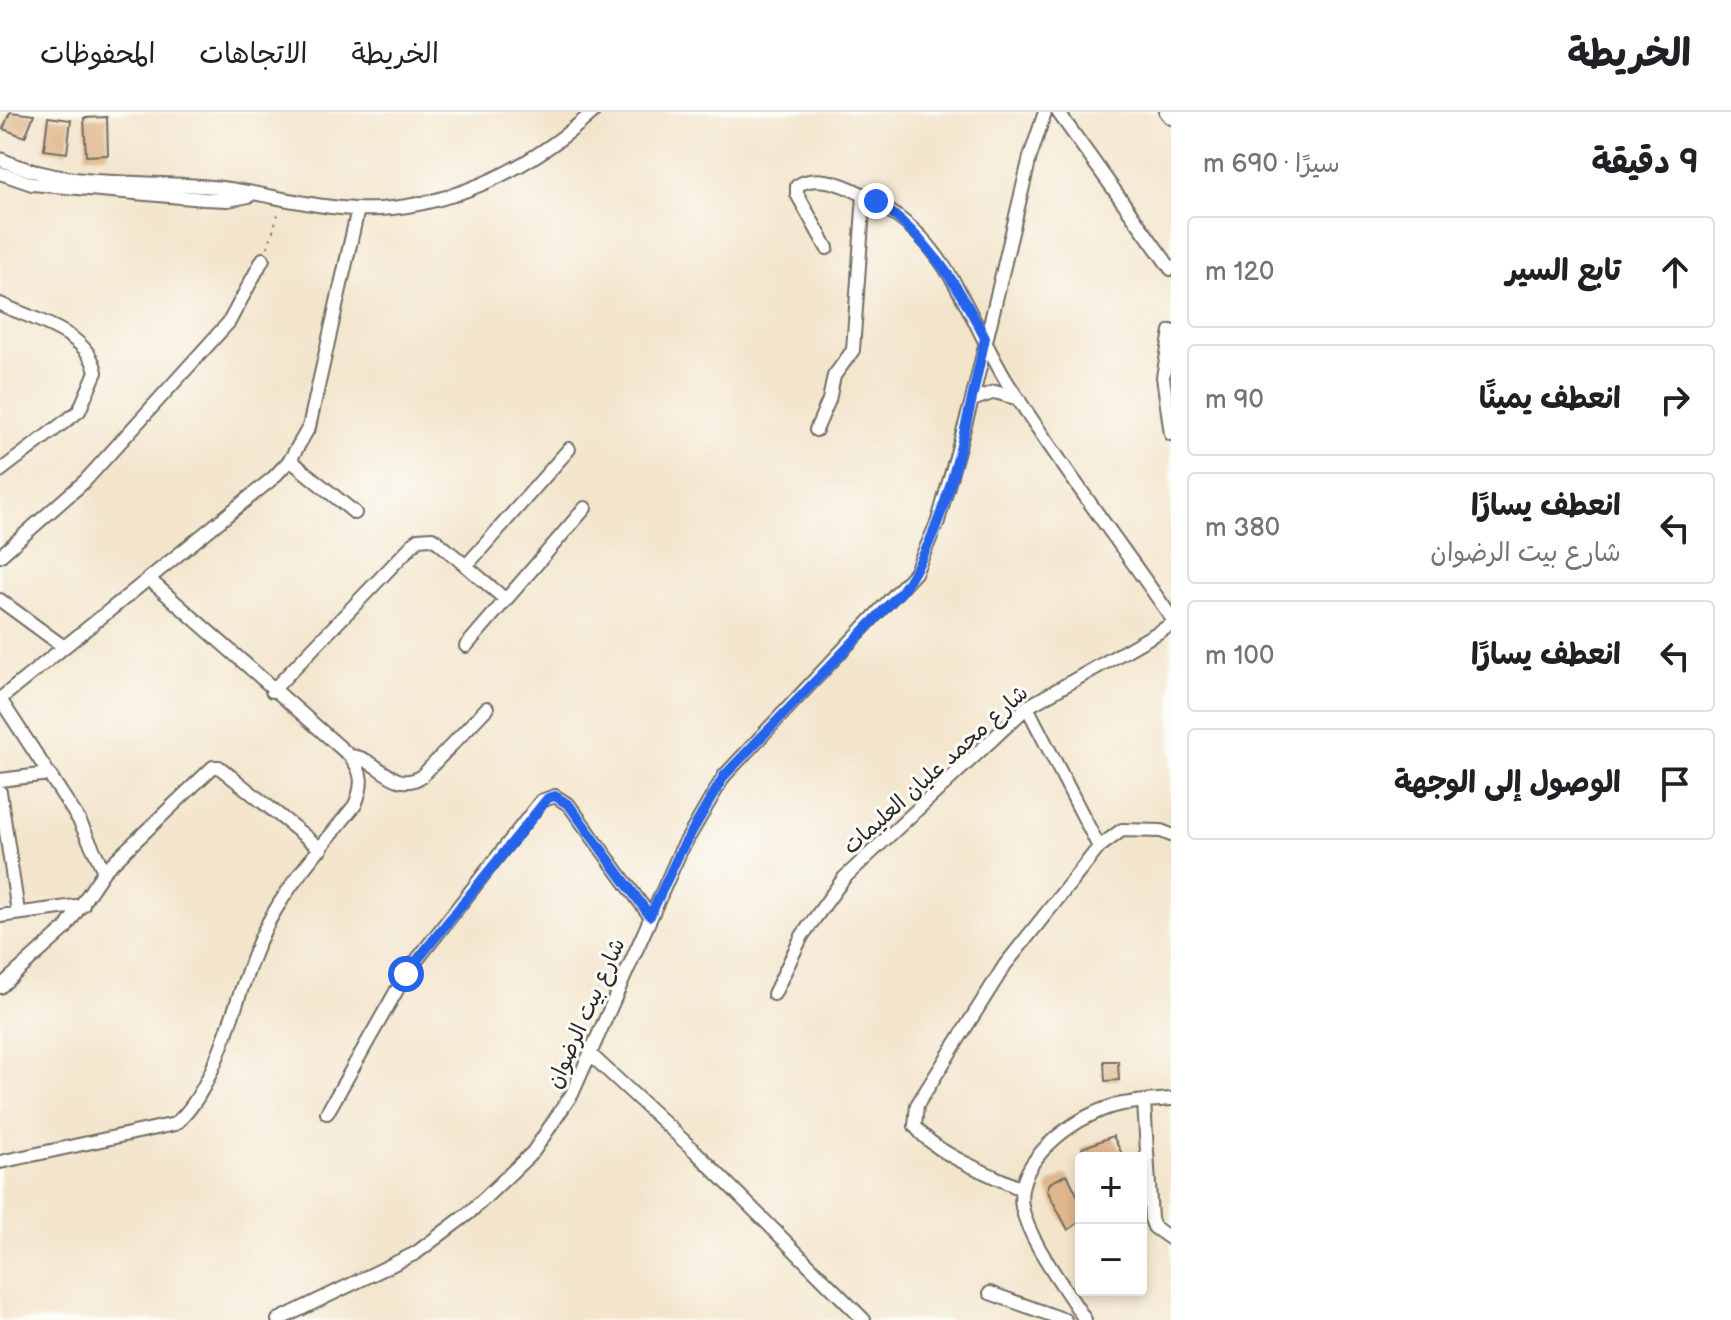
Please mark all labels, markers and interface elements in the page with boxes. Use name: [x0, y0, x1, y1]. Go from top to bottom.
text: الخريطة: [1567, 32, 1691, 77]
text: المحفوظات: [40, 38, 155, 71]
text: الاتجاهات: [199, 38, 307, 71]
text: الخريطة: [351, 38, 439, 71]
text: 9 دقيقة: [1591, 142, 1699, 183]
text: سيرًا · 690 m: [1203, 149, 1340, 180]
route end: [858, 183, 894, 219]
icon: ahead: [1653, 250, 1697, 294]
text: تابع السير: [1506, 253, 1621, 289]
text: 120 m: [1205, 257, 1274, 288]
icon: right: [1653, 378, 1697, 422]
text: انعطف يمينًا: [1479, 381, 1621, 417]
text: 90 m: [1205, 385, 1264, 416]
text: انعطف يسارًا: [1471, 488, 1621, 524]
icon: left: [1653, 506, 1697, 550]
text: 380 m: [1205, 513, 1280, 544]
text: شارع بيت الرضوان: [1430, 538, 1621, 569]
icon: left: [1653, 634, 1697, 678]
text: انعطف يسارًا: [1471, 637, 1621, 673]
text: 100 m: [1205, 641, 1274, 672]
street label: شارع محمد عليان العليمات: [838, 680, 1035, 861]
icon: arrive: [1653, 762, 1697, 806]
text: الوصول إلى الوجهة: [1394, 765, 1621, 801]
street label: شارع بيت الرضوان: [541, 934, 632, 1093]
route start: [388, 956, 424, 992]
map controls: [1075, 1152, 1147, 1296]
button: +: [1075, 1152, 1147, 1224]
button: −: [1075, 1224, 1147, 1296]

